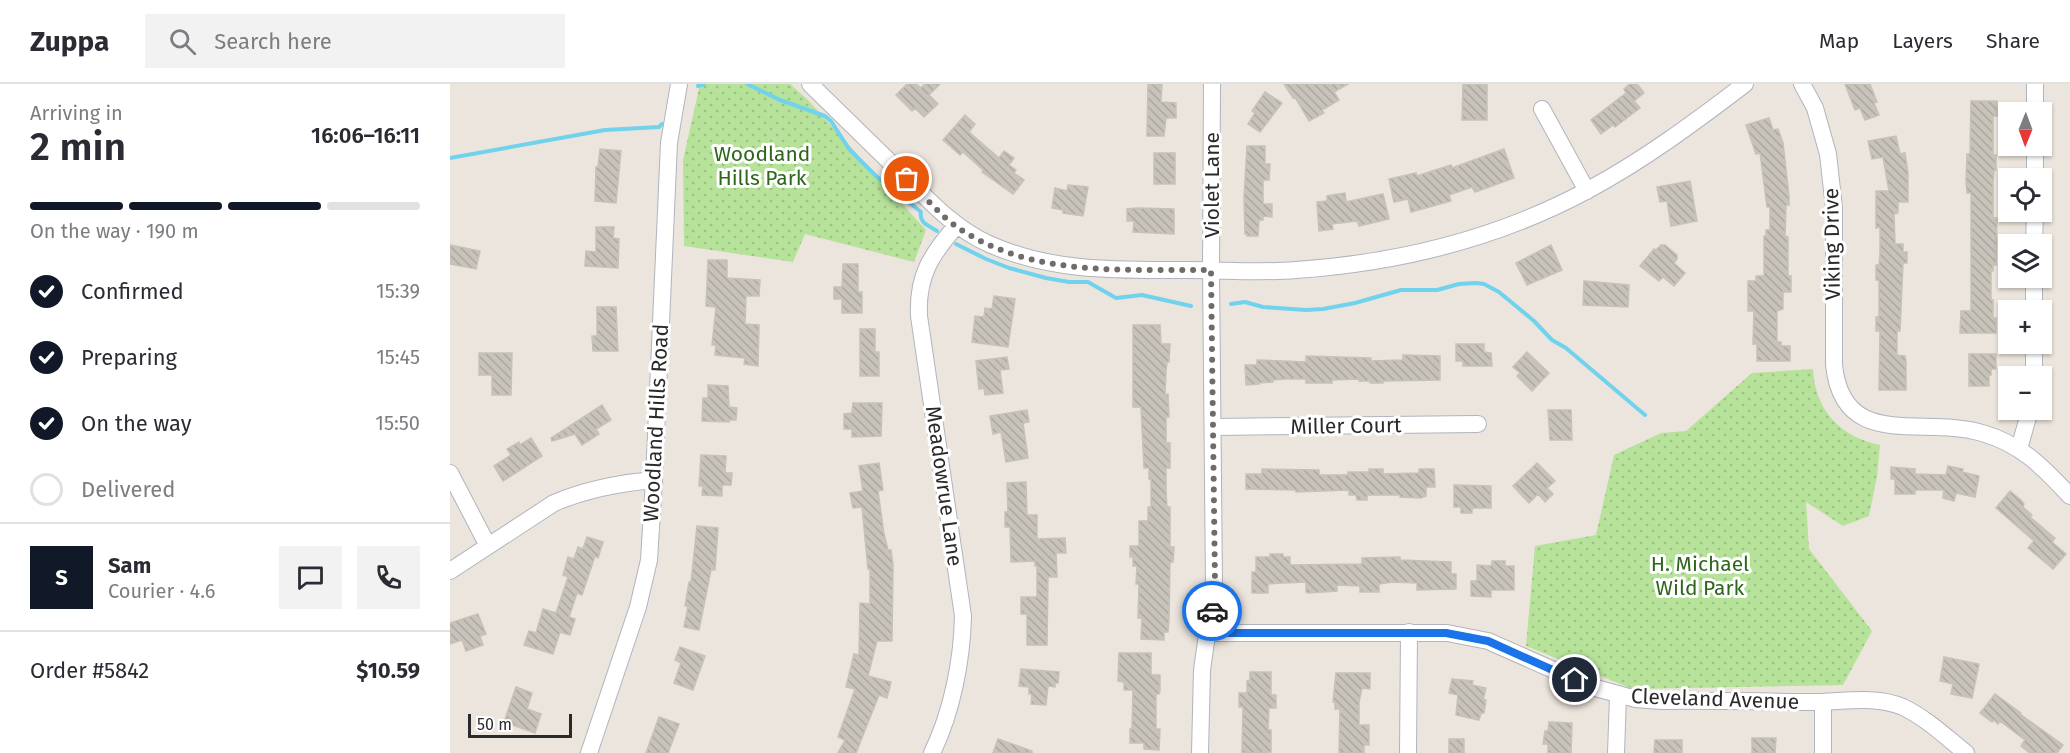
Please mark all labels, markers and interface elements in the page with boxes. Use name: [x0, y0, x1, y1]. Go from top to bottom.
search box: [145, 14, 565, 68]
text: Zuppa: [30, 25, 109, 58]
icon: search: [166, 25, 199, 58]
text: Search here: [214, 28, 332, 55]
text: Map: [1819, 28, 1859, 54]
text: Layers: [1892, 28, 1953, 54]
text: Share: [1986, 28, 2040, 54]
text: Arriving in: [30, 101, 123, 125]
north arrow: [1998, 102, 2052, 156]
map controls: [1998, 102, 2052, 420]
text: 16:06–16:11: [311, 122, 420, 149]
text: 2 min: [30, 124, 126, 170]
street label: Violet Lane: [1199, 132, 1225, 238]
park label: Woodland Hills Park: [714, 141, 810, 191]
pin: [881, 153, 932, 204]
icon: bag: [890, 162, 923, 195]
button: locate: [1998, 168, 2052, 222]
street label: Viking Drive: [1818, 188, 1846, 300]
text: On the way · 190 m: [30, 219, 199, 243]
button: layers: [1998, 234, 2052, 288]
icon: check: [30, 275, 63, 308]
text: Confirmed: [81, 278, 184, 305]
text: 15:39: [376, 279, 420, 303]
button: +: [1998, 300, 2052, 354]
street label: Woodland Hills Road: [638, 323, 674, 523]
icon: check: [30, 341, 63, 374]
text: Preparing: [81, 344, 177, 371]
text: 15:45: [376, 345, 420, 369]
button: −: [1998, 366, 2052, 420]
street label: Meadowrue Lane: [920, 404, 968, 568]
icon: check: [30, 407, 63, 440]
text: On the way: [81, 410, 192, 437]
text: 15:50: [375, 411, 420, 435]
street label: Miller Court: [1290, 412, 1402, 440]
text: Delivered: [81, 476, 176, 503]
button: chat: [279, 546, 342, 609]
button: phone: [357, 546, 420, 609]
park label: H. Michael Wild Park: [1651, 551, 1749, 601]
text: Sam: [108, 552, 151, 579]
text: S: [55, 564, 68, 591]
text: Courier · 4.6: [108, 579, 215, 603]
courier: [1182, 581, 1242, 641]
icon: car: [1196, 595, 1229, 628]
pin: [1549, 654, 1600, 705]
text: Order #5842: [30, 657, 149, 684]
text: $10.59: [356, 657, 420, 684]
icon: home: [1558, 663, 1591, 696]
street label: Cleveland Avenue: [1630, 683, 1800, 715]
scale bar: [468, 711, 572, 738]
text: 50 m: [477, 715, 512, 734]

